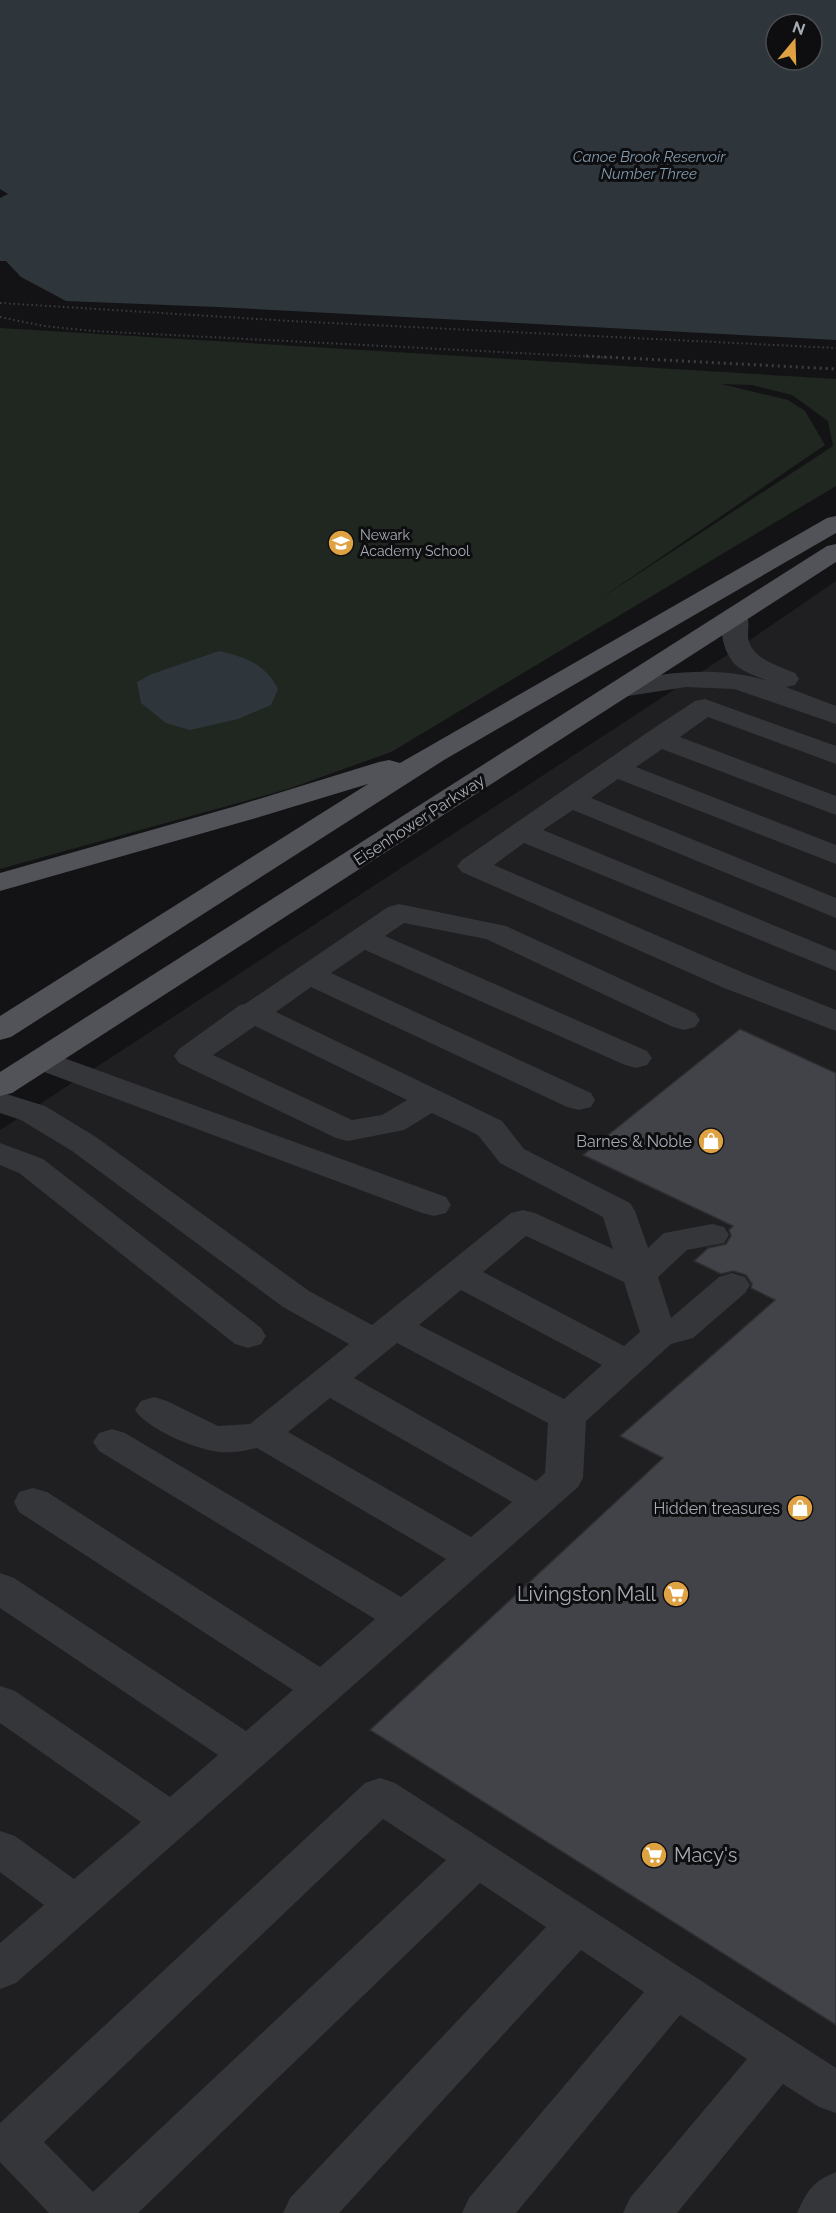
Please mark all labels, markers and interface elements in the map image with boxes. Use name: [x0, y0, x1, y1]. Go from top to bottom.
north arrow: [764, 12, 824, 72]
text: N: [790, 17, 808, 39]
water label: Canoe Brook Reservoir Number Three: [573, 148, 726, 183]
place label: Newark Academy School: [360, 527, 470, 559]
school or university icon: Newark Academy School: [326, 528, 356, 558]
street label: Eisenhower Parkway: [350, 770, 488, 869]
shop icon: Barnes & Noble: [696, 1126, 726, 1156]
place label: Barnes & Noble: [576, 1132, 692, 1151]
shop icon: Hidden treasures: [785, 1493, 815, 1523]
place label: Hidden treasures: [653, 1499, 780, 1518]
supermarket icon: Livingston Mall: [661, 1579, 691, 1609]
place label: Livingston Mall: [517, 1582, 657, 1606]
supermarket icon: Macy's: [639, 1840, 669, 1870]
place label: Macy's: [674, 1843, 737, 1867]

